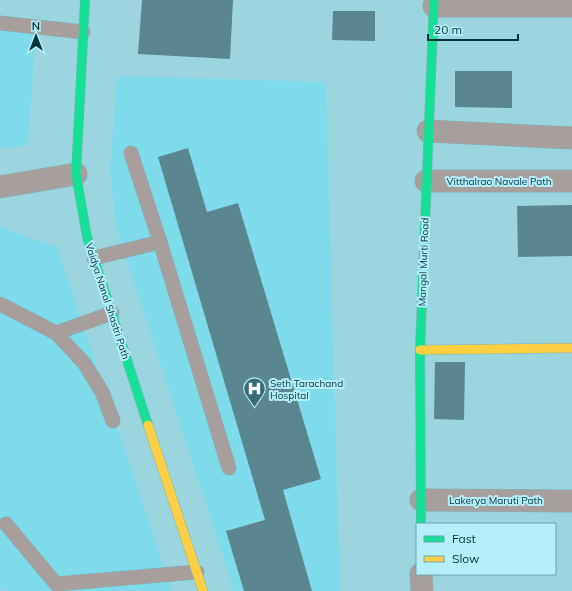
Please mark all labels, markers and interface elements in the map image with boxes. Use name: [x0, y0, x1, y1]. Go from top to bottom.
north arrow: [16, 16, 56, 56]
scale bar: [428, 16, 518, 42]
text: N: [32, 19, 40, 33]
text: 20 m: [434, 22, 462, 37]
street label: Vitthalrao Navale Path: [446, 175, 552, 188]
street label: Mangal Murti Road: [415, 217, 432, 307]
street label: Vaidya Nanal Shastri Path: [83, 241, 133, 361]
hospital icon: Seth Tarachand Hospital: [242, 376, 268, 409]
place label: Seth Tarachand Hospital: [270, 377, 343, 402]
street label: Lakerya Maruti Path: [449, 494, 543, 507]
legend: [416, 523, 556, 575]
text: Fast: [452, 531, 476, 546]
text: Slow: [452, 551, 480, 566]

